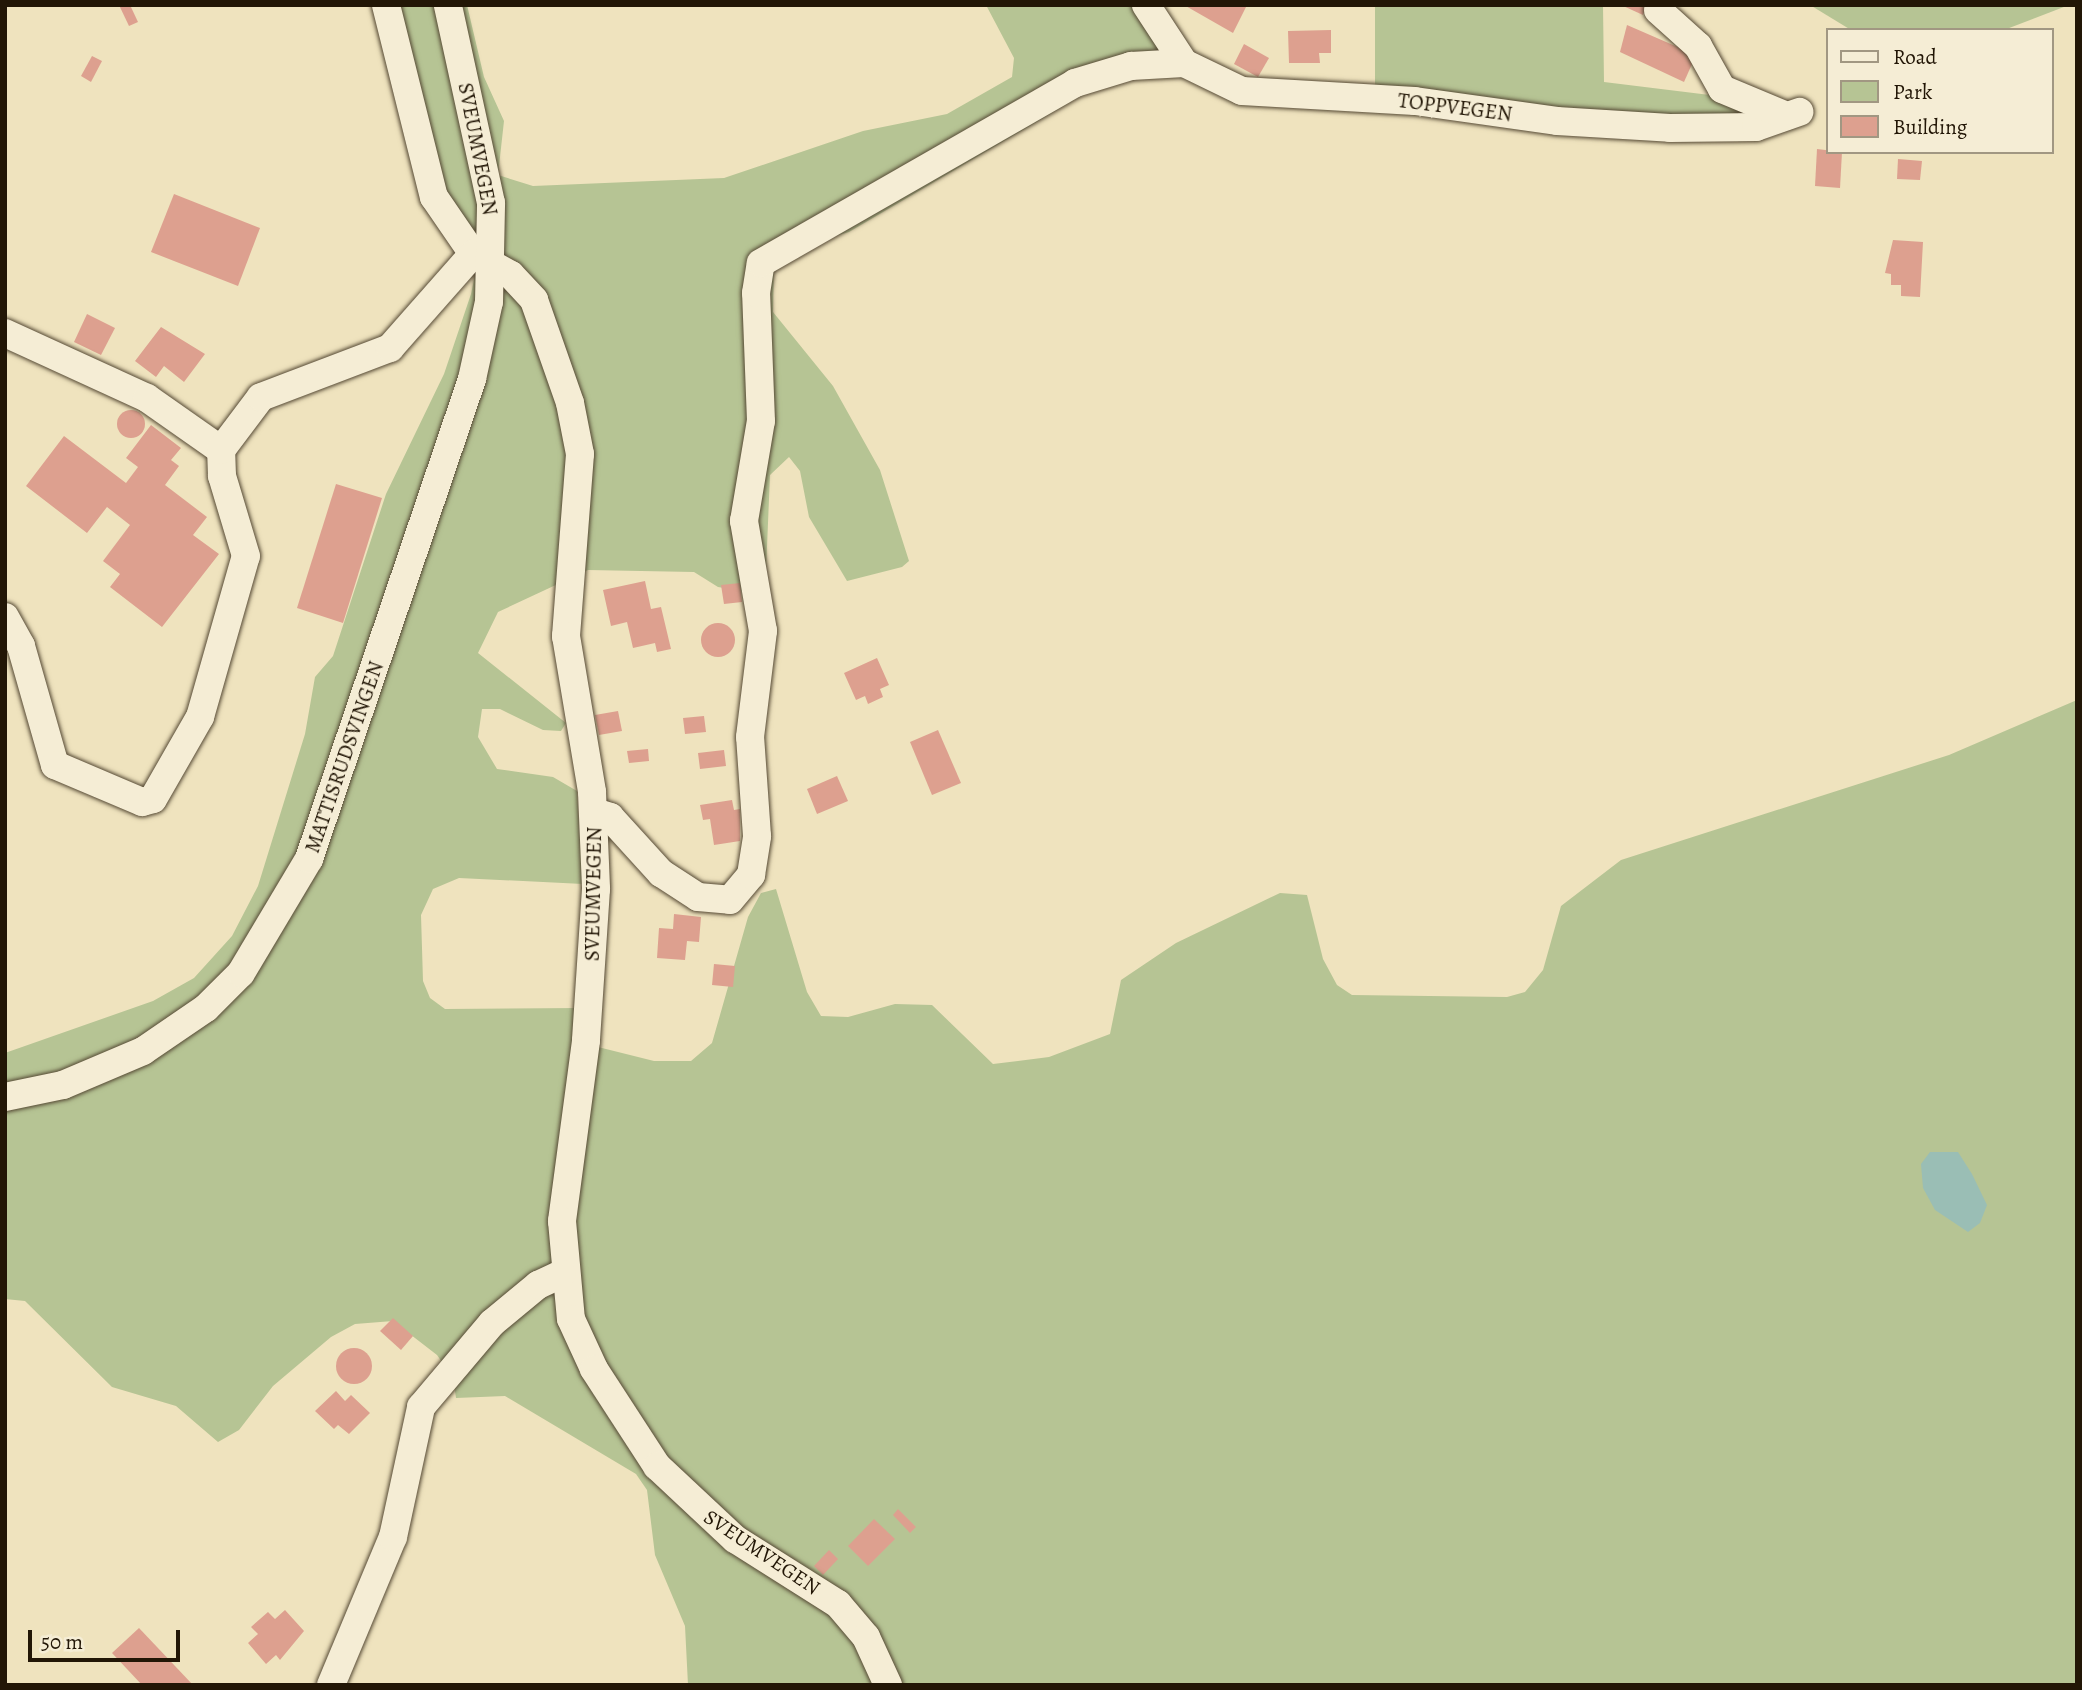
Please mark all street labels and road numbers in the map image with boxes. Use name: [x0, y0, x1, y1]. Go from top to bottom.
street label: SVEUMVEGEN: [453, 81, 503, 217]
street label: TOPPVEGEN: [1396, 87, 1514, 127]
street label: MATTISRUDSVINGEN: [299, 658, 389, 856]
street label: SVEUMVEGEN: [579, 827, 607, 961]
street label: SVEUMVEGEN: [699, 1504, 825, 1600]

